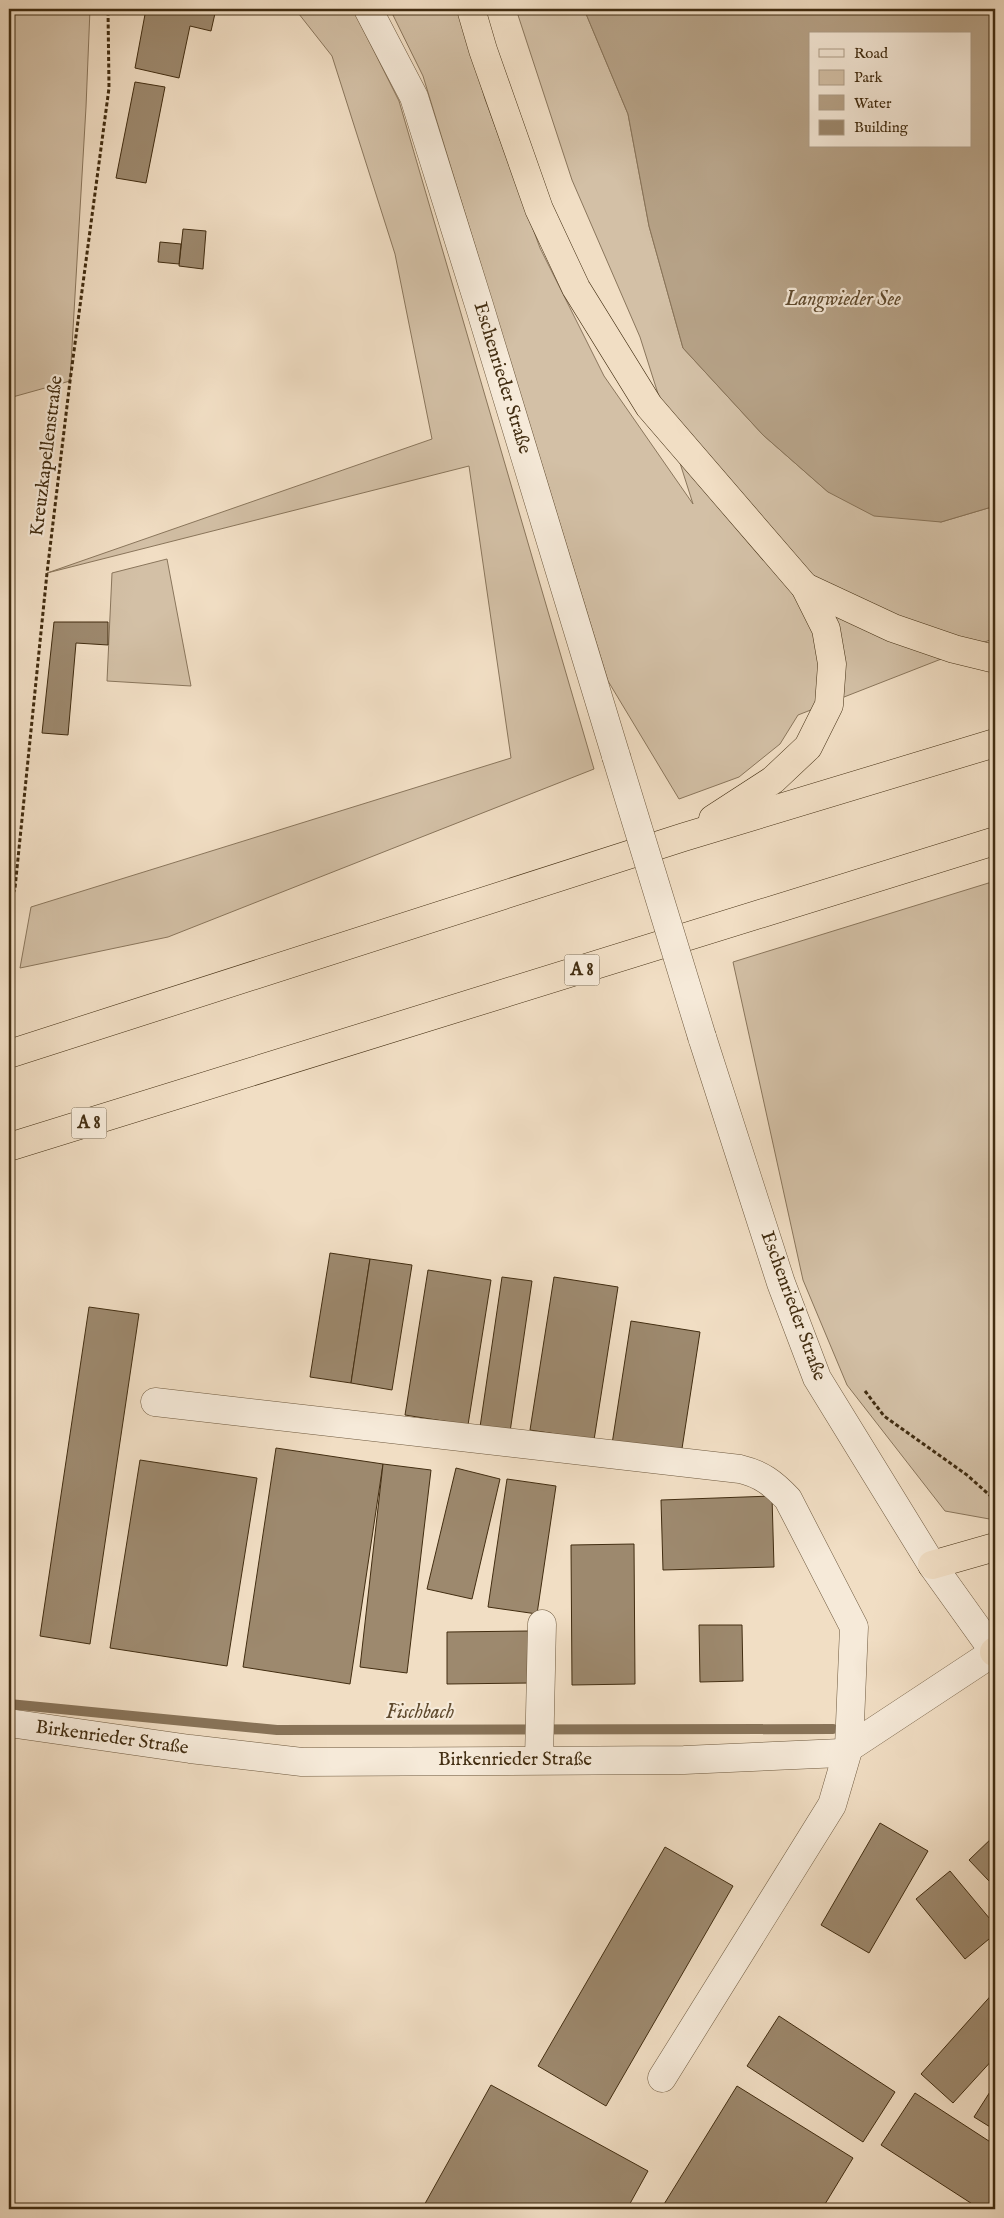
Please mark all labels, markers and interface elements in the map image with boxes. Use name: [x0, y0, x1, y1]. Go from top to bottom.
legend: [809, 32, 972, 148]
text: Road: [854, 44, 889, 63]
text: Park: [854, 68, 884, 87]
text: Water: [854, 94, 892, 113]
text: Building: [854, 118, 909, 137]
water label: Langwieder See: [784, 287, 901, 313]
street label: Eschenrieder Straße: [467, 299, 537, 457]
street label: Kreuzkapellenstraße: [25, 374, 69, 538]
road number: A 8: [564, 954, 600, 986]
road number: A 8: [72, 1108, 106, 1138]
street label: Eschenrieder Straße: [755, 1228, 831, 1384]
water label: Fischbach: [386, 1700, 455, 1725]
street label: Birkenrieder Straße: [34, 1715, 190, 1761]
street label: Birkenrieder Straße: [438, 1748, 592, 1772]

